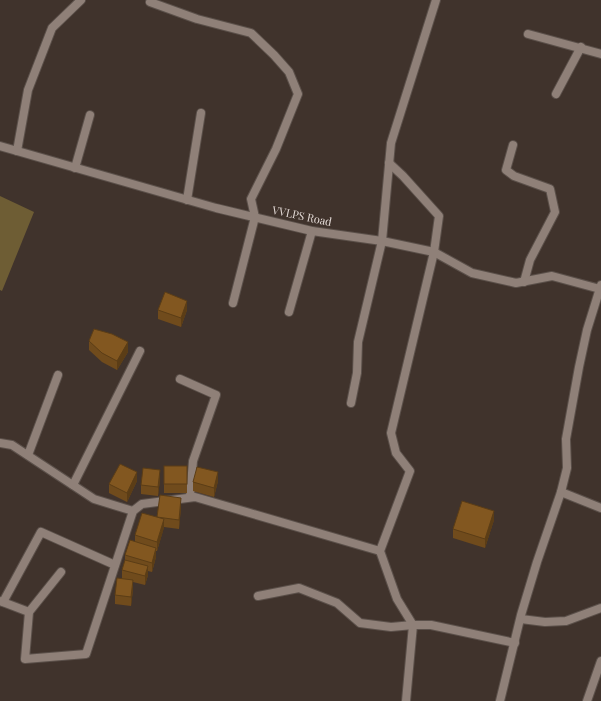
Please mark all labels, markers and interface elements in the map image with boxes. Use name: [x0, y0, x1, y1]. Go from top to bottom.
street label: VVLPS Road: [270, 202, 334, 229]

